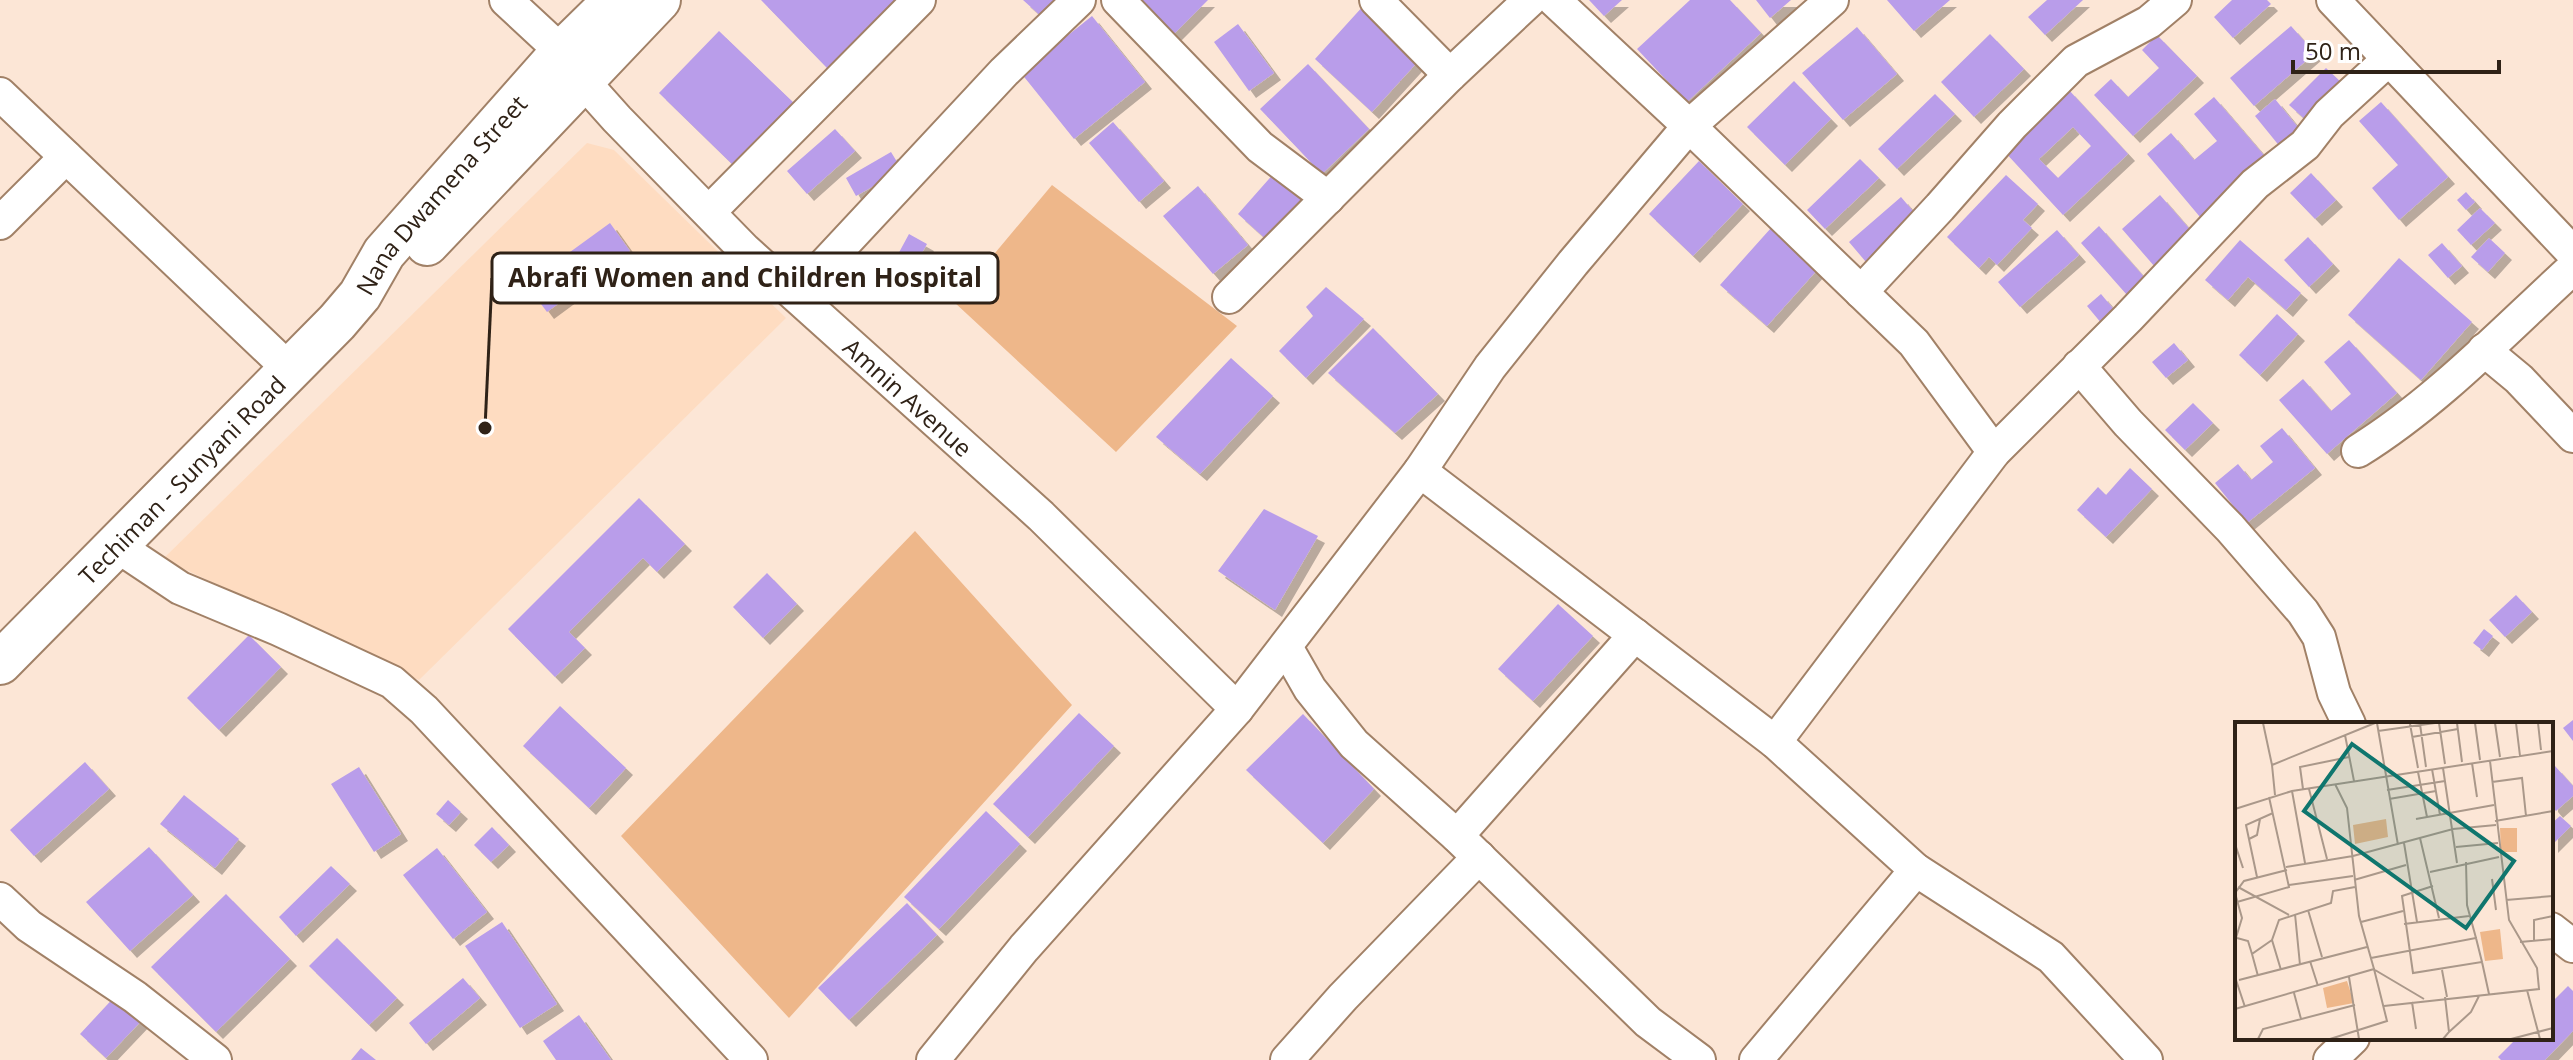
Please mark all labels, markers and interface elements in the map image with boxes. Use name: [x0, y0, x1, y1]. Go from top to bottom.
scale bar: [2293, 24, 2499, 74]
text: 50 m: [2305, 34, 2361, 67]
street label: Nana Dwamena Street: [347, 87, 533, 301]
callout: Abrafi Women and Children Hospital: [492, 253, 998, 303]
text: Abrafi Women and Children Hospital: [508, 259, 982, 295]
street label: Amnin Avenue: [837, 330, 980, 463]
street label: Techiman - Sunyani Road: [71, 368, 292, 591]
inset map: [2235, 722, 2553, 1040]

